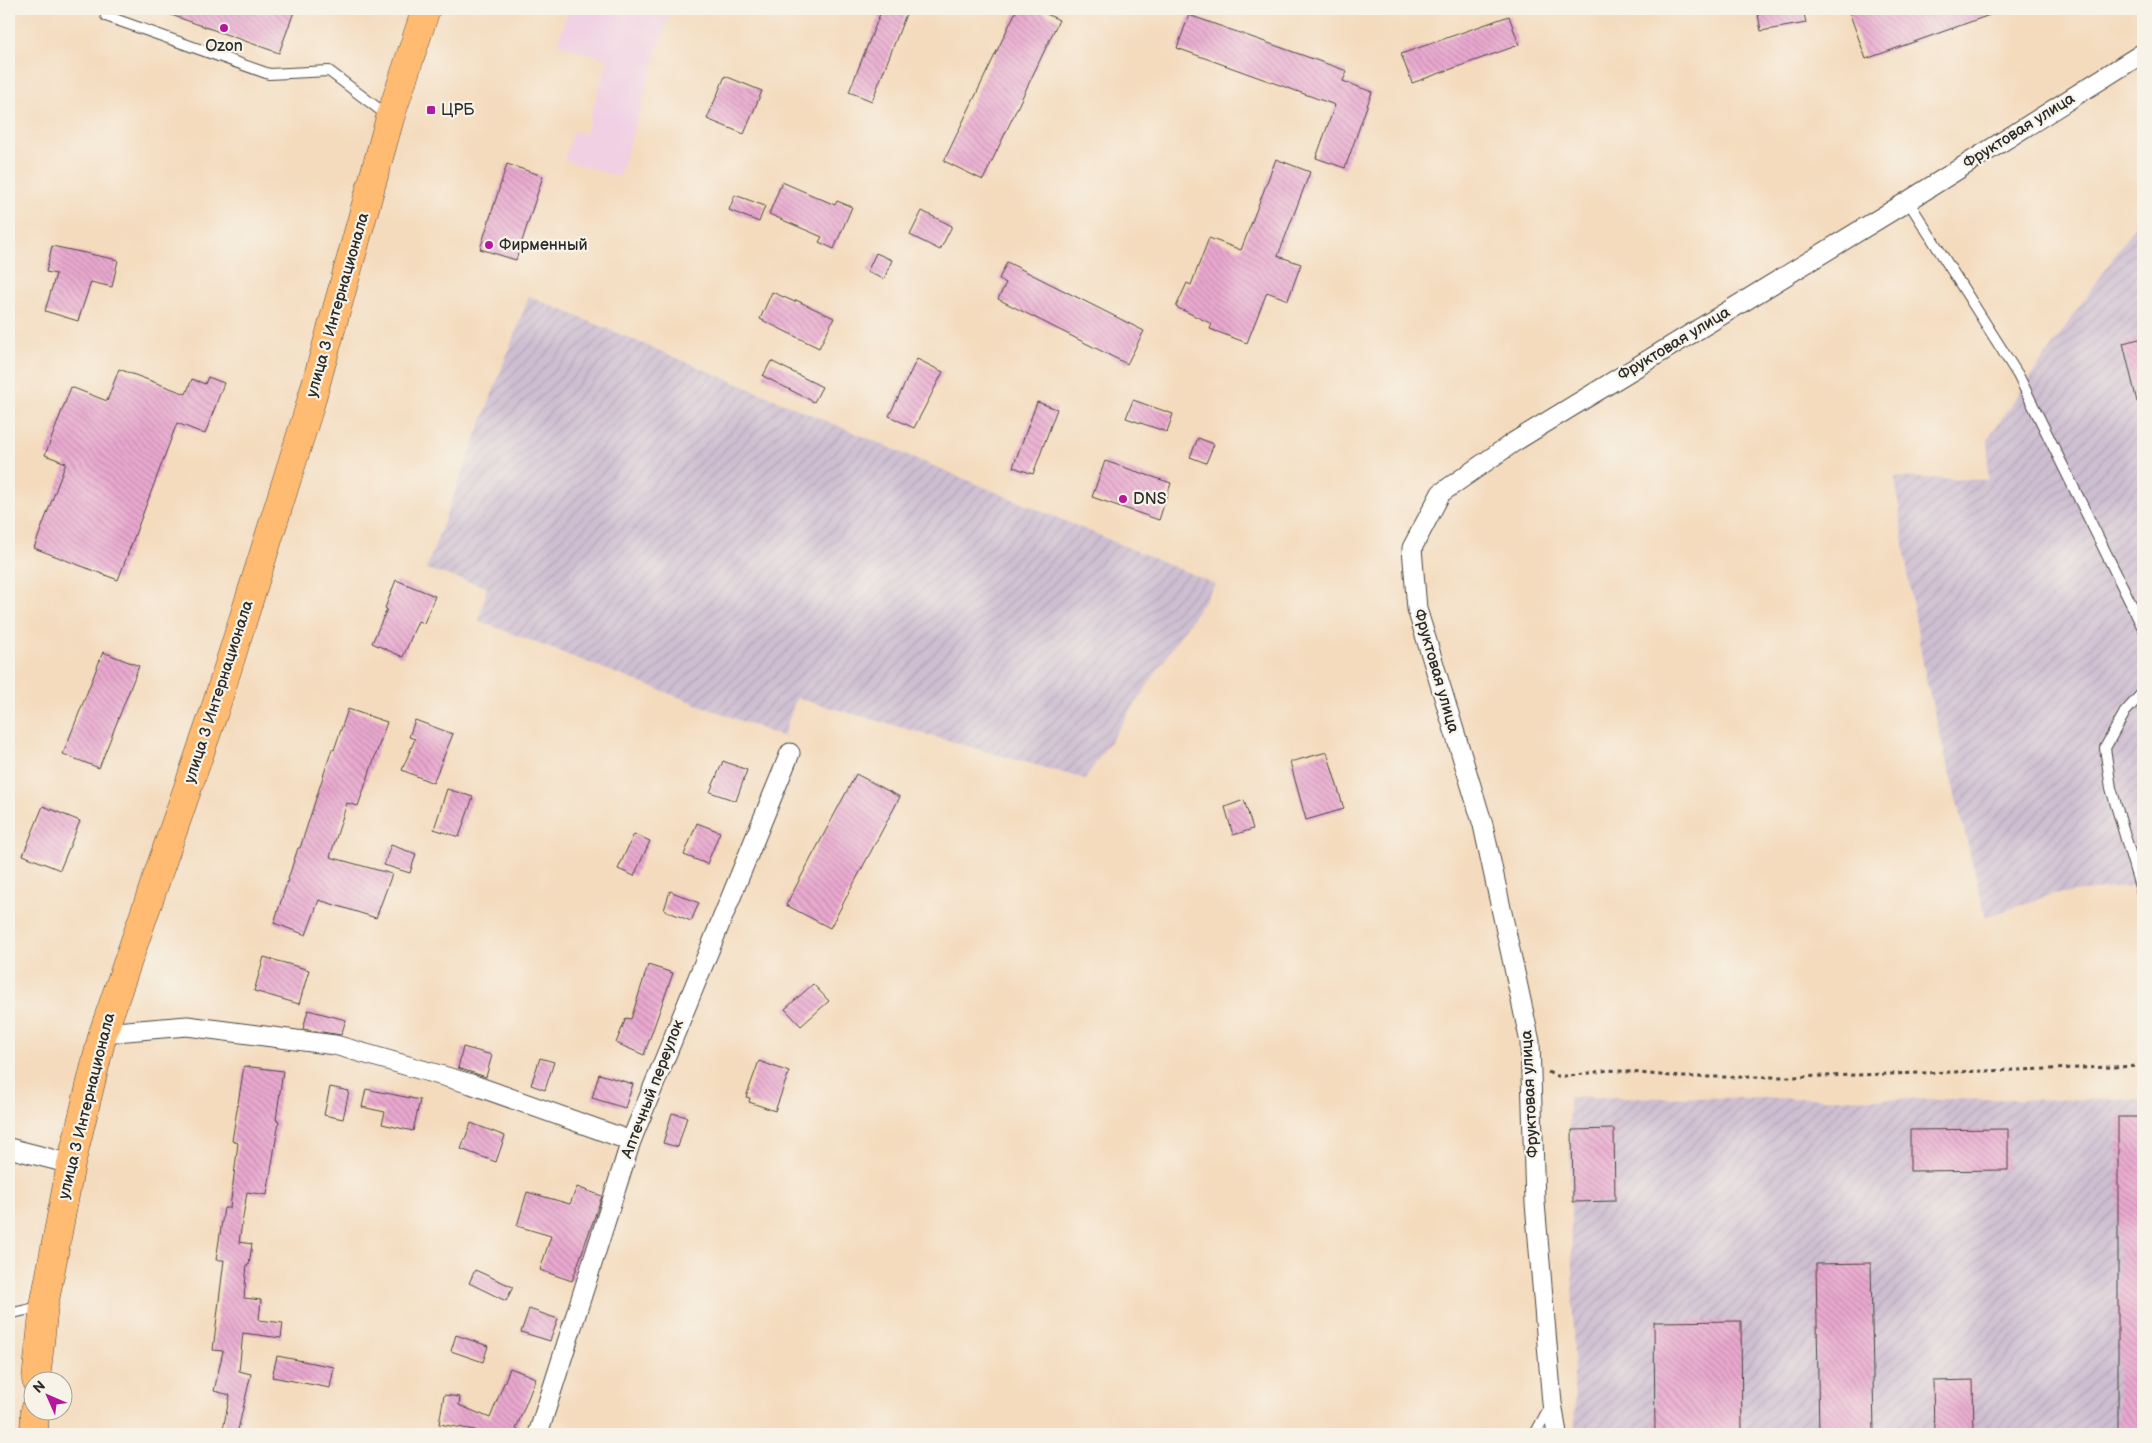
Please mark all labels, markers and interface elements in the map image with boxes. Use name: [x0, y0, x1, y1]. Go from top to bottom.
marker: Ozon: [218, 22, 230, 34]
place label: Ozon: [205, 37, 243, 56]
street label: Фруктовая улица: [1960, 89, 2079, 173]
place label: ЦРБ: [441, 101, 475, 120]
marker: ЦРБ: [425, 104, 437, 116]
street label: улица 3 Интернационала: [303, 210, 374, 400]
place label: Фирменный: [499, 236, 588, 255]
marker: Фирменный: [483, 239, 495, 251]
street label: Фруктовая улица: [1614, 303, 1734, 385]
place label: DNS: [1133, 490, 1166, 509]
marker: DNS: [1117, 493, 1129, 505]
street label: улица 3 Интернационала: [180, 598, 258, 786]
street label: Фруктовая улица: [1409, 607, 1463, 736]
street label: улица 3 Интернационала: [55, 1010, 119, 1201]
street label: Аптечный переулок: [617, 1017, 688, 1162]
street label: Фруктовая улица: [1517, 1029, 1543, 1158]
north arrow: [22, 1370, 72, 1420]
text: N: [29, 1377, 49, 1397]

